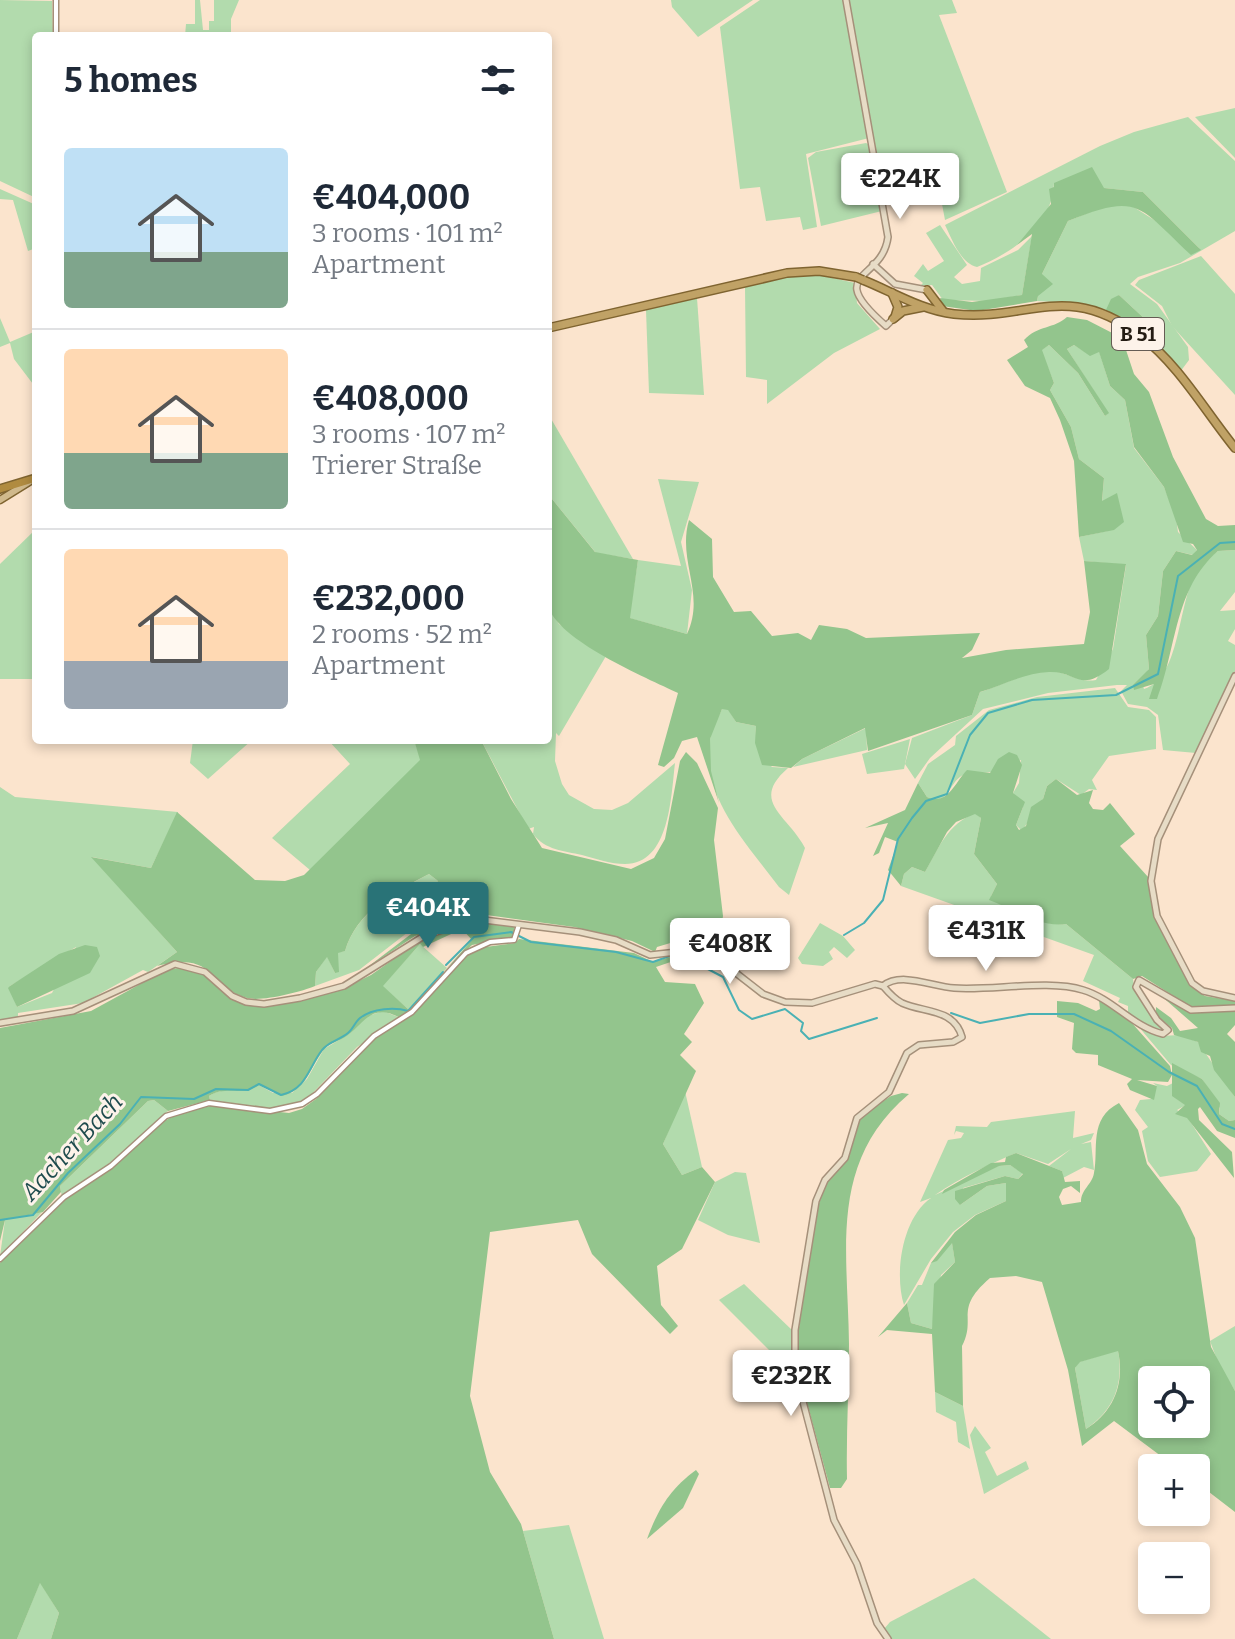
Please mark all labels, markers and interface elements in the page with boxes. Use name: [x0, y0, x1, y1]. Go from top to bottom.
icon: filters: [476, 58, 520, 102]
text: 5 homes: [64, 60, 198, 101]
pin: €224K: [844, 153, 956, 221]
text: €224K: [859, 163, 941, 194]
text: €404,000: [312, 177, 470, 218]
icon: home: [128, 180, 224, 276]
text: 3 rooms · 101 m²: [312, 218, 503, 249]
text: Apartment: [312, 249, 445, 280]
road number: B 51: [1112, 318, 1164, 350]
text: €408,000: [312, 378, 469, 419]
icon: home: [128, 381, 224, 477]
text: 3 rooms · 107 m²: [312, 419, 505, 450]
text: Trierer Straße: [312, 450, 482, 481]
text: €232,000: [312, 578, 465, 619]
icon: home: [128, 581, 224, 677]
text: 2 rooms · 52 m²: [312, 619, 492, 650]
text: Apartment: [312, 650, 445, 681]
pin: €404K: [372, 882, 484, 950]
text: €404K: [386, 892, 470, 923]
pin: €431K: [930, 905, 1042, 973]
text: €431K: [947, 915, 1025, 946]
pin: €408K: [674, 918, 786, 986]
text: €408K: [688, 928, 772, 959]
water label: Aacher Bach: [15, 1088, 128, 1207]
pin: €232K: [735, 1350, 847, 1418]
text: €232K: [751, 1360, 831, 1391]
map controls: [1138, 1366, 1210, 1614]
button: locate: [1138, 1366, 1210, 1438]
button: +: [1138, 1454, 1210, 1526]
button: −: [1138, 1542, 1210, 1614]

